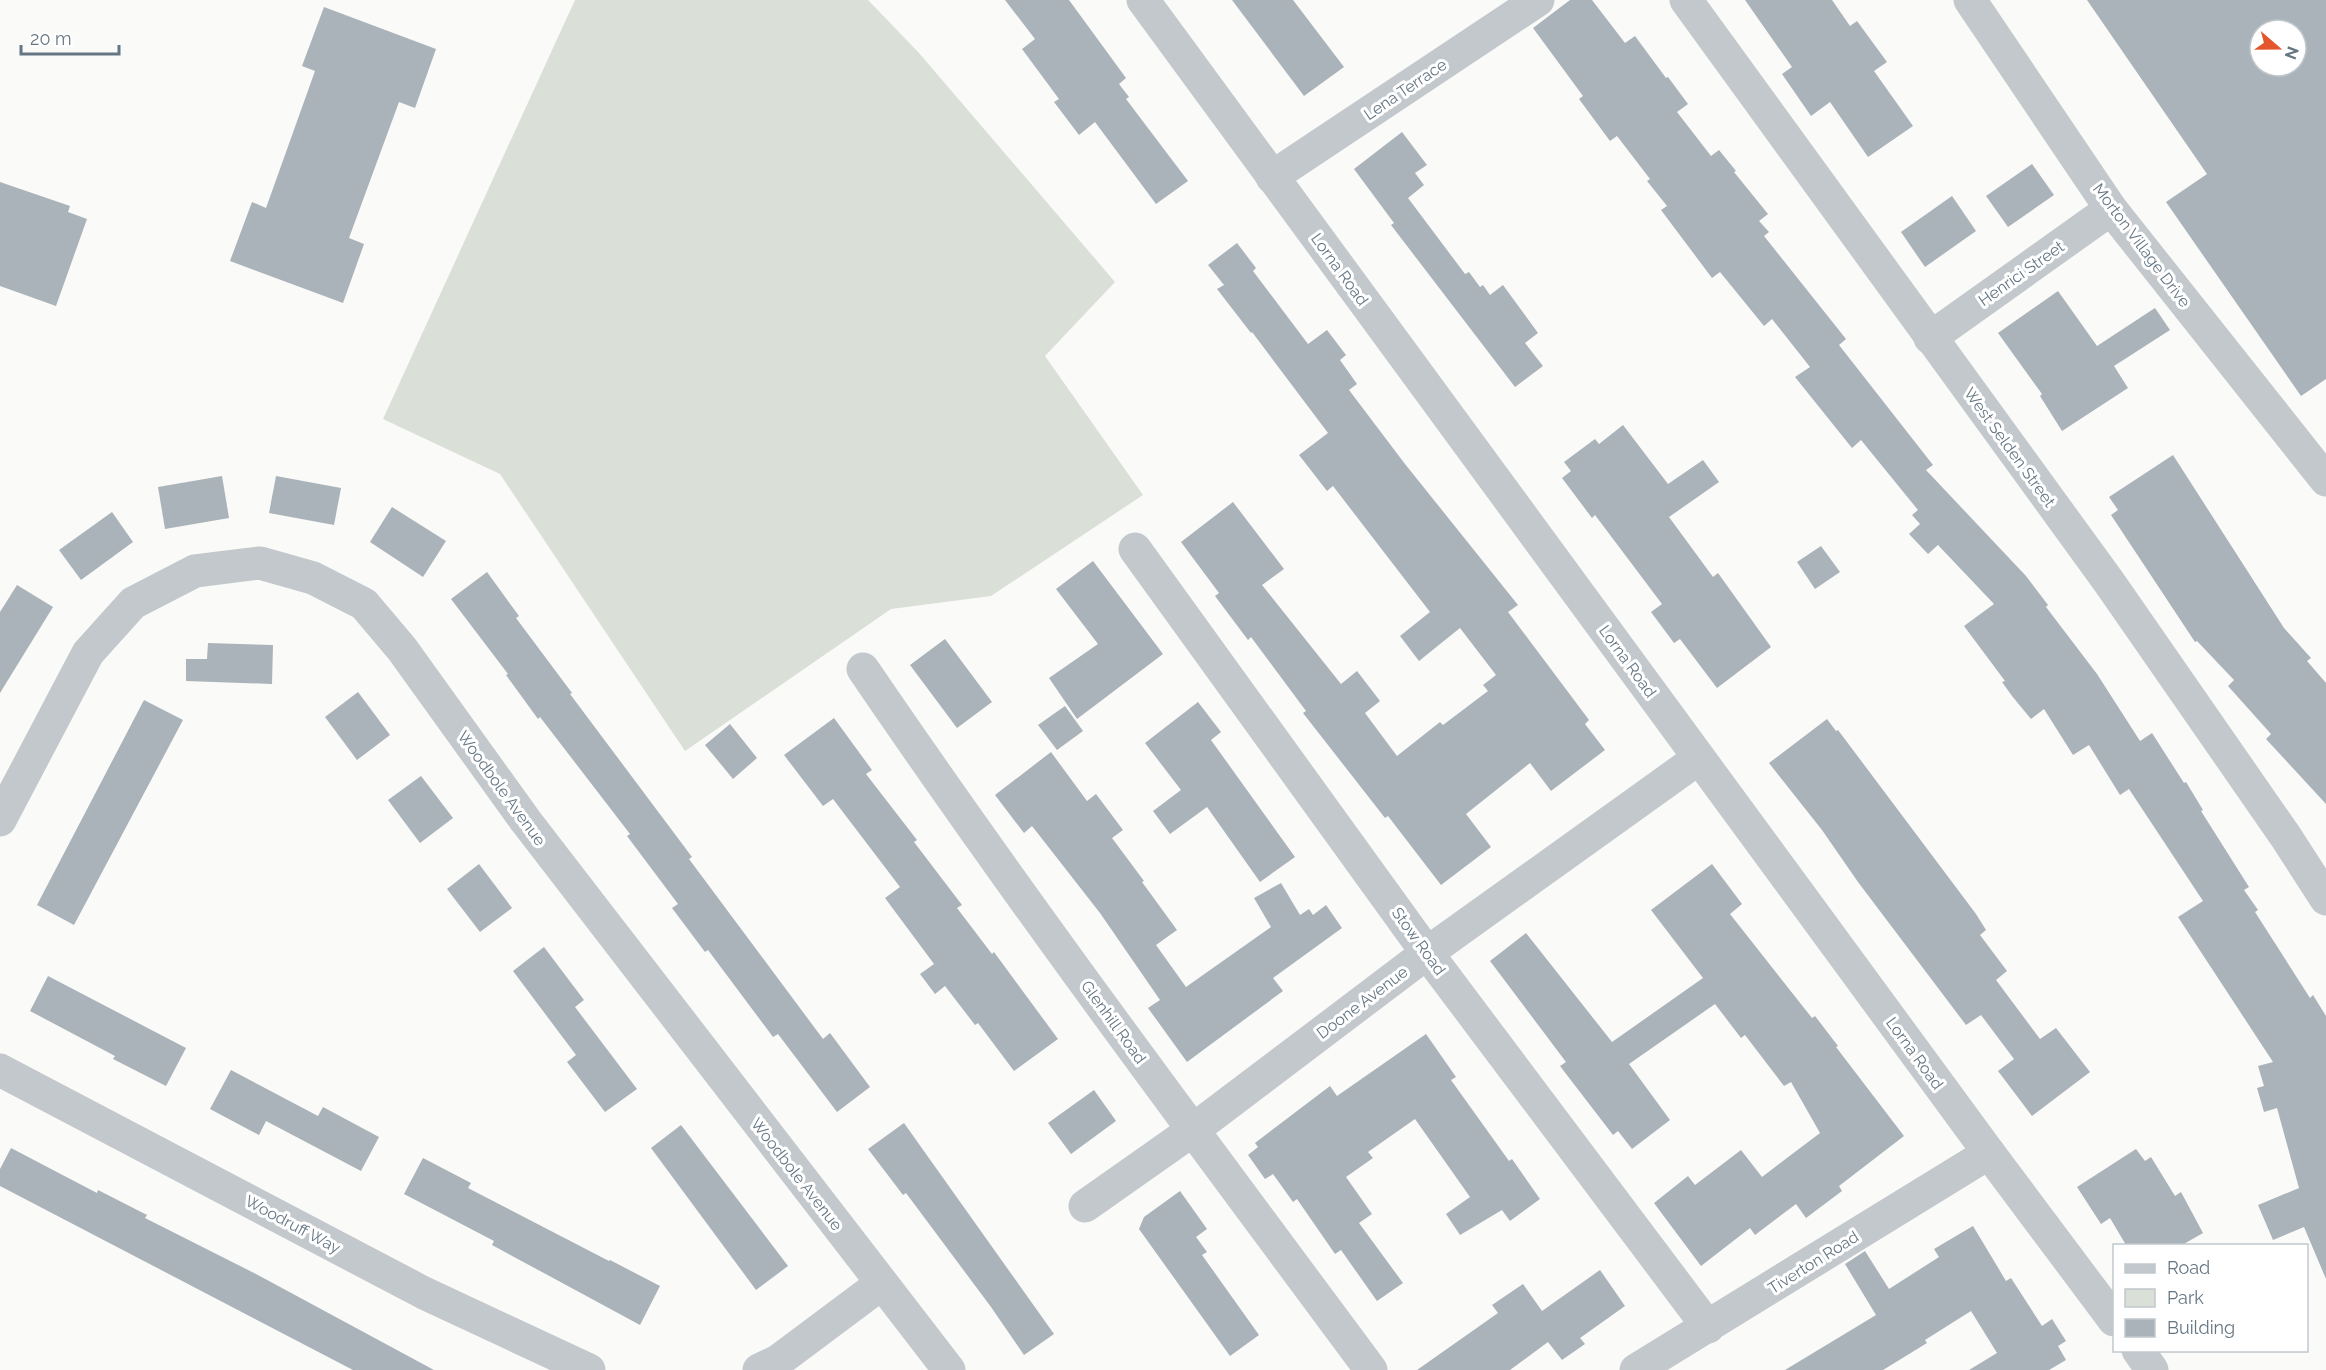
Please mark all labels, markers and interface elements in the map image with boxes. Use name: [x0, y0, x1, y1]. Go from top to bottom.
scale bar: [21, 18, 118, 56]
north arrow: [2248, 18, 2308, 78]
text: 20 m: [30, 28, 72, 49]
text: N: [2281, 44, 2303, 62]
street label: Lena Terrace: [1360, 55, 1450, 124]
street label: Morton Village Drive: [2089, 180, 2194, 311]
street label: Lorna Road: [1307, 229, 1372, 309]
street label: Henrici Street: [1975, 237, 2068, 310]
street label: West Selden Street: [1960, 384, 2060, 511]
street label: Lorna Road: [1595, 621, 1660, 701]
street label: Woodbole Avenue: [453, 727, 550, 850]
street label: Stow Road: [1388, 904, 1450, 979]
street label: Doone Avenue: [1313, 962, 1412, 1043]
street label: Glenhill Road: [1077, 977, 1150, 1068]
street label: Lorna Road: [1882, 1013, 1947, 1093]
street label: Woodbole Avenue: [747, 1114, 846, 1234]
street label: Woodruff Way: [242, 1191, 344, 1258]
street label: Tiverton Road: [1765, 1227, 1862, 1298]
legend: [2113, 1244, 2308, 1352]
text: Road: [2167, 1257, 2210, 1278]
text: Park: [2167, 1287, 2204, 1308]
text: Building: [2167, 1317, 2235, 1338]

